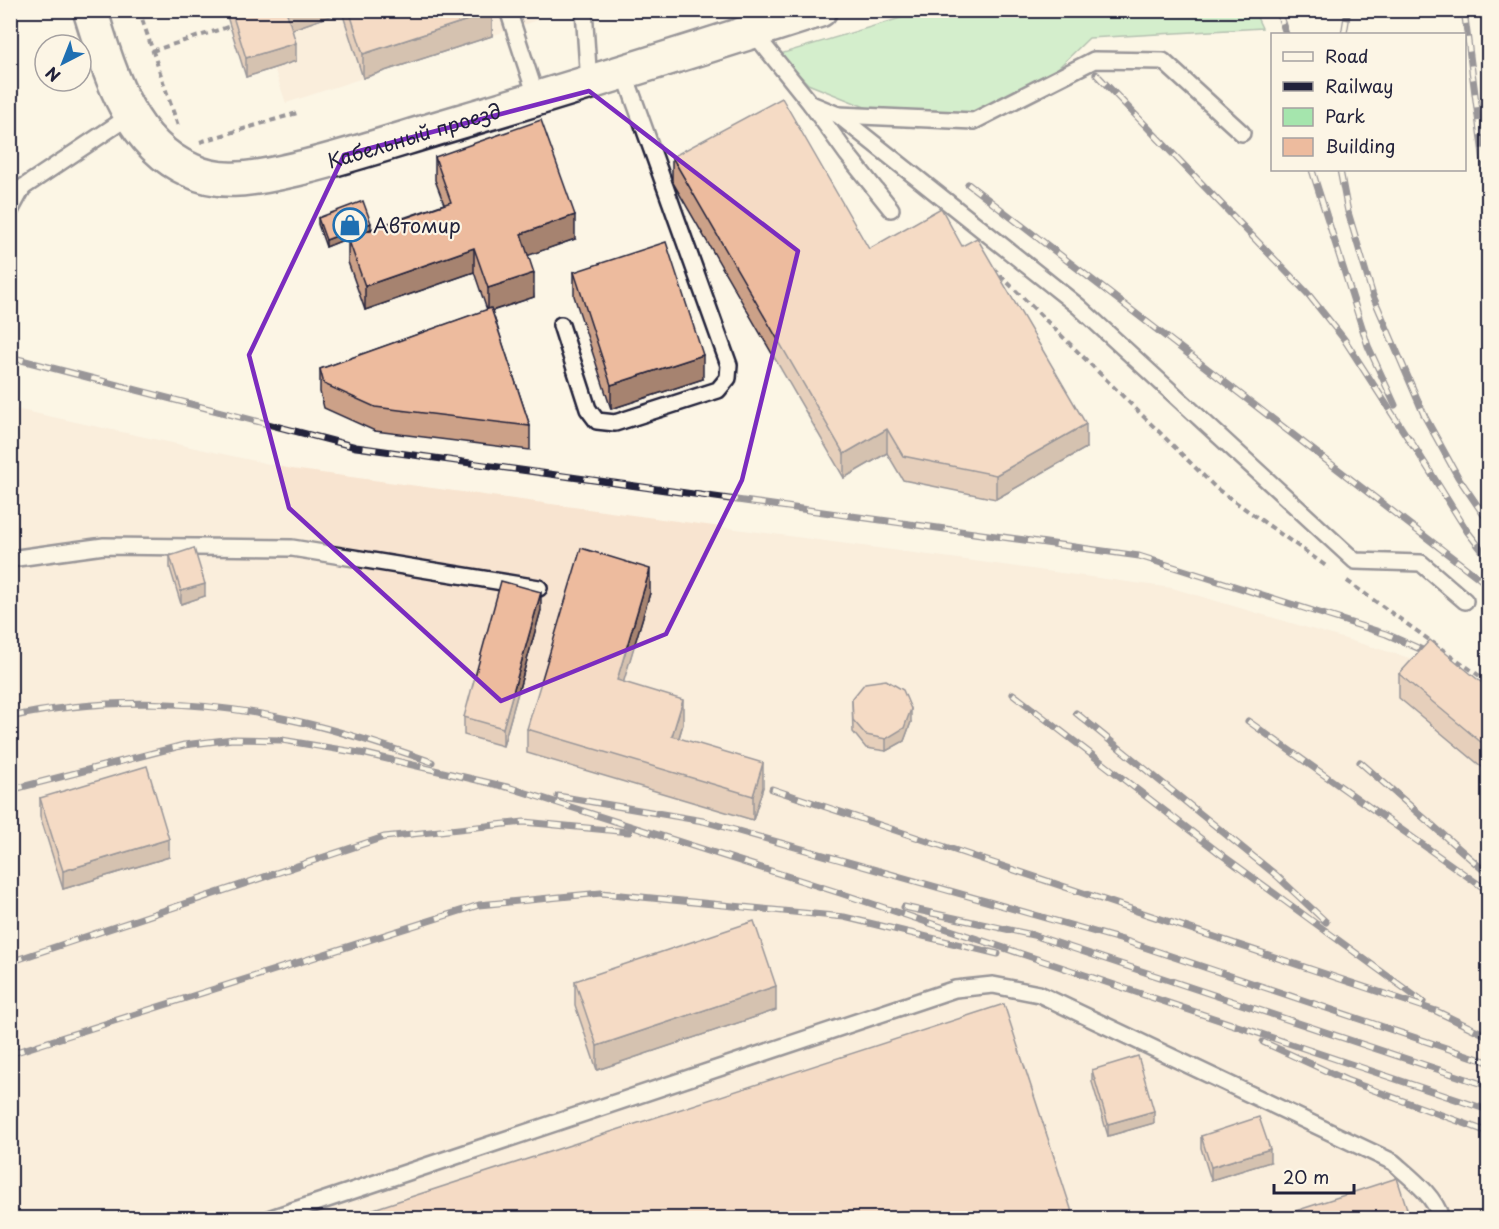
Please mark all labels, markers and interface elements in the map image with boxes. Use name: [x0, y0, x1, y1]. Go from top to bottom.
north arrow: [33, 33, 93, 93]
legend: [1271, 33, 1466, 171]
text: Road: [1325, 42, 1369, 69]
text: N: [40, 62, 65, 88]
text: Railway: [1325, 72, 1393, 99]
street label: Кабельный проезд: [324, 95, 505, 176]
text: Park: [1325, 102, 1365, 129]
text: Building: [1325, 132, 1395, 159]
shop icon: Автомир: [332, 207, 368, 243]
place label: Автомир: [373, 210, 461, 240]
scale bar: [1274, 1157, 1354, 1195]
text: 20 m: [1283, 1163, 1329, 1190]

